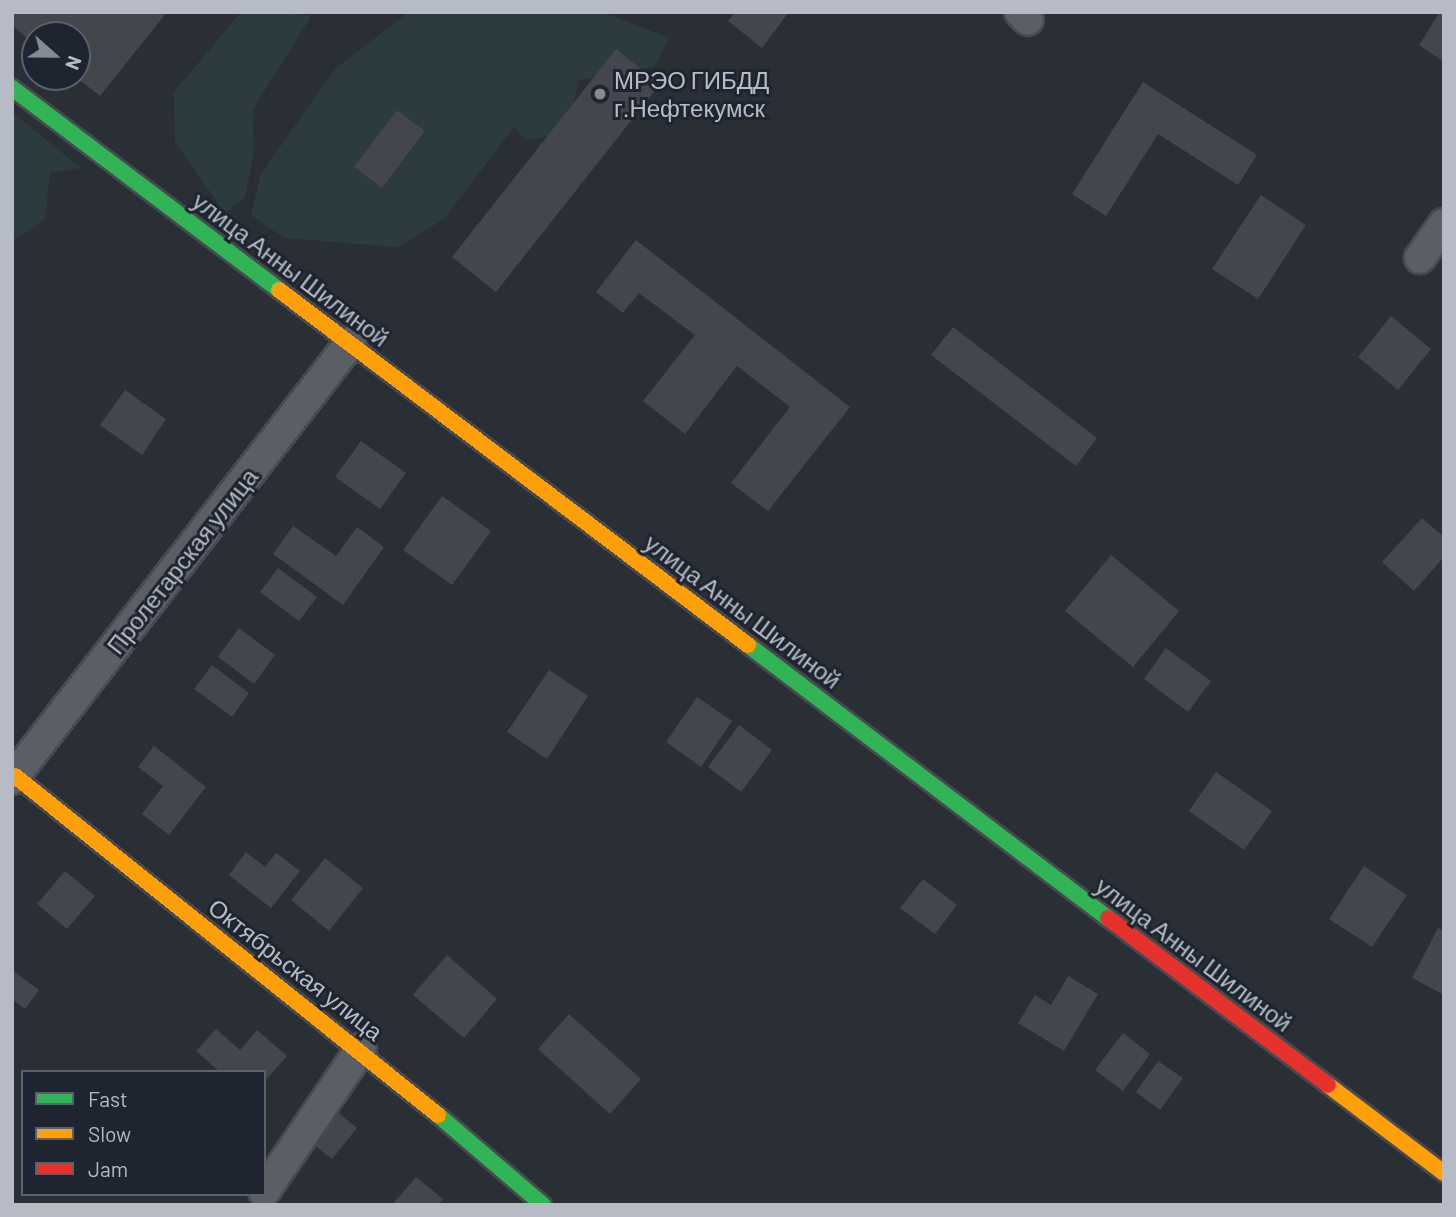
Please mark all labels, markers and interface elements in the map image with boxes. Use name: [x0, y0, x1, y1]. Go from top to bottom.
north arrow: [21, 21, 91, 91]
text: N: [61, 53, 87, 73]
place label: МРЭО ГИБДД г.Нефтекумск: [614, 66, 769, 122]
marker: МРЭО ГИБДД г.Нефтекумск: [592, 86, 608, 102]
street label: улица Анны Шилиной: [187, 186, 395, 352]
street label: Пролетарская улица: [101, 462, 263, 660]
street label: улица Анны Шилиной: [639, 528, 847, 694]
street label: улица Анны Шилиной: [1090, 871, 1298, 1037]
street label: Октябрьская улица: [203, 892, 389, 1046]
legend: [21, 1070, 266, 1196]
text: Fast: [88, 1086, 128, 1111]
text: Slow: [88, 1121, 131, 1146]
text: Jam: [88, 1156, 128, 1181]

